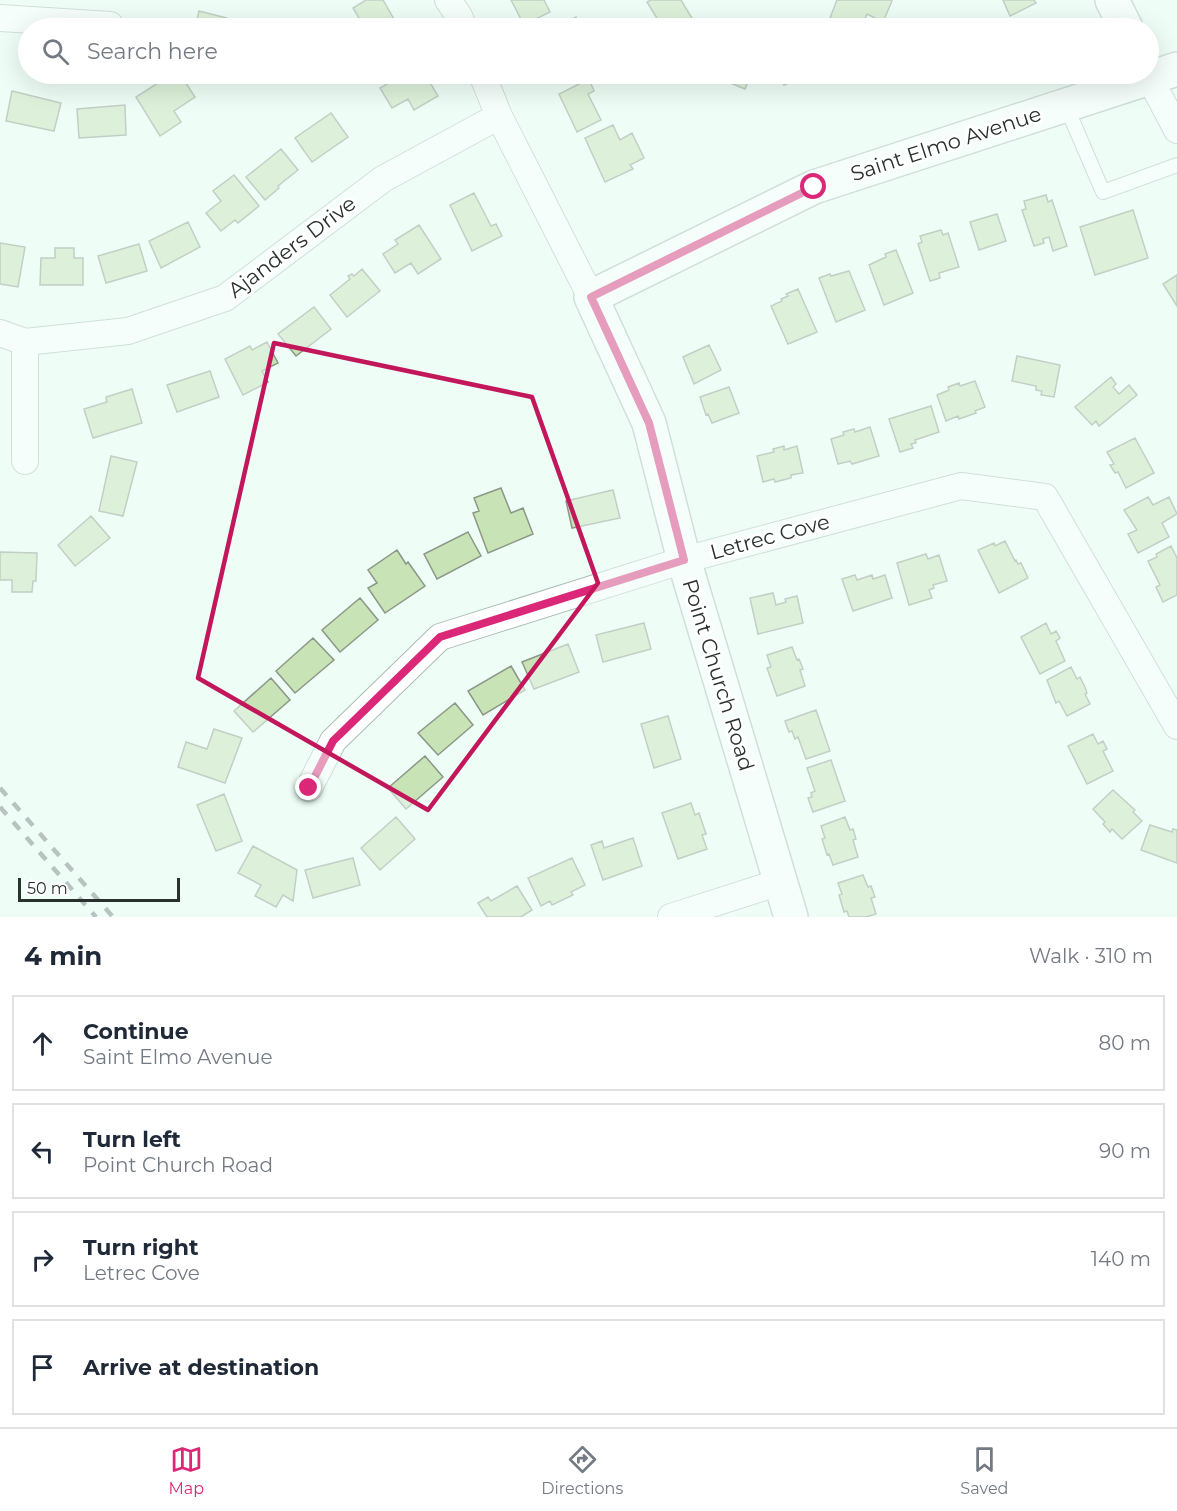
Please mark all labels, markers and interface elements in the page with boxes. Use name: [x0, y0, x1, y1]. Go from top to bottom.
search box: [18, 18, 1159, 84]
icon: search: [39, 35, 72, 68]
text: Search here: [87, 38, 218, 65]
street label: Saint Elmo Avenue: [847, 101, 1044, 186]
route start: [800, 173, 826, 199]
street label: Ajanders Drive: [223, 190, 360, 303]
street label: Letrec Cove: [707, 509, 832, 564]
street label: Point Church Road: [677, 576, 760, 774]
route end: [295, 774, 321, 800]
scale bar: [18, 875, 180, 902]
text: 50 m: [27, 879, 68, 898]
text: 4 min: [24, 940, 102, 972]
text: Walk · 310 m: [1029, 944, 1153, 968]
text: Continue: [83, 1018, 189, 1045]
icon: ahead: [26, 1027, 59, 1060]
text: 80 m: [1099, 1031, 1151, 1055]
text: Saint Elmo Avenue: [83, 1045, 273, 1069]
text: Turn left: [83, 1126, 181, 1153]
icon: left: [26, 1135, 59, 1168]
text: 90 m: [1099, 1139, 1151, 1163]
text: Point Church Road: [83, 1153, 273, 1177]
text: Turn right: [83, 1234, 198, 1261]
icon: right: [26, 1243, 59, 1276]
text: 140 m: [1091, 1247, 1151, 1271]
text: Letrec Cove: [83, 1261, 200, 1285]
icon: arrive: [26, 1351, 59, 1384]
text: Arrive at destination: [83, 1354, 319, 1381]
tab: Map: [169, 1443, 204, 1498]
tab: Directions: [541, 1443, 623, 1498]
tab: Saved: [960, 1443, 1008, 1498]

